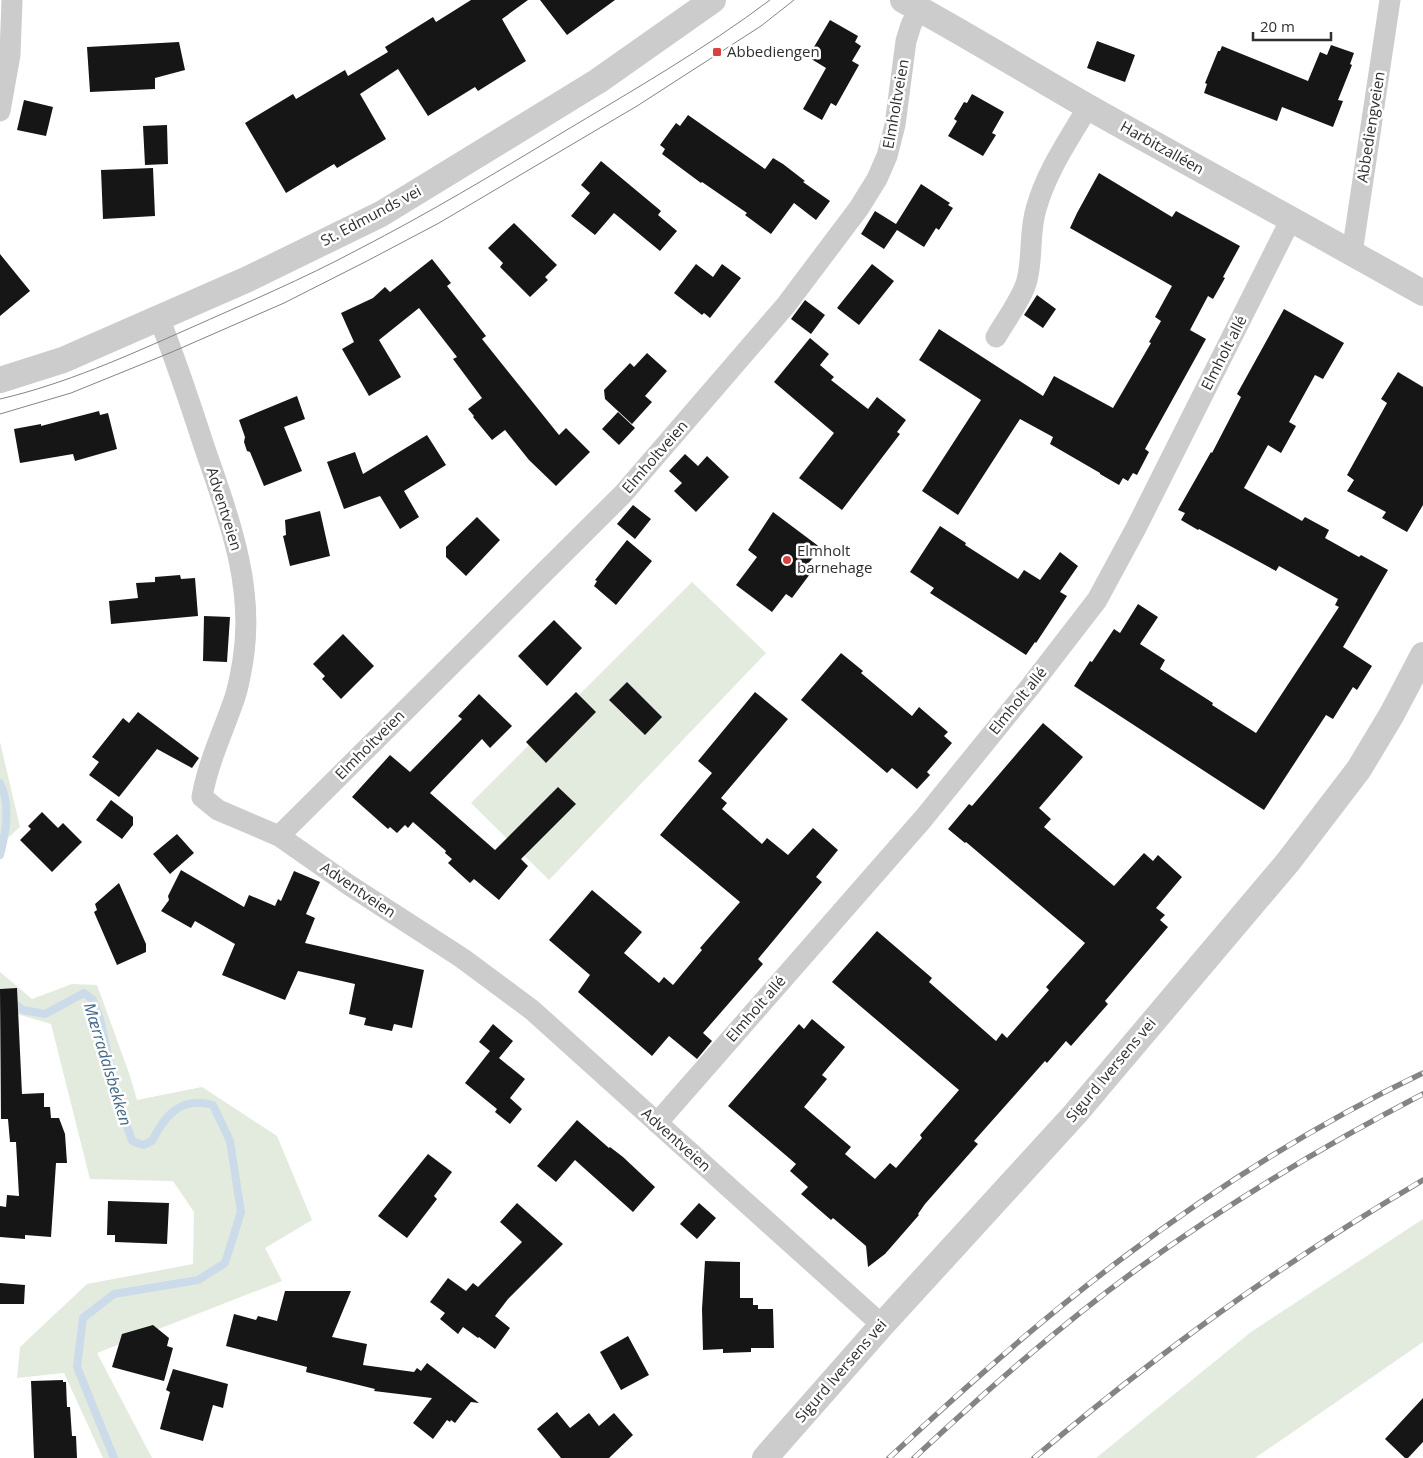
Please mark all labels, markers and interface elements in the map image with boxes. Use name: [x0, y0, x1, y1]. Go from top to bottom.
scale bar: [1253, 10, 1330, 42]
text: 20 m: [1260, 16, 1295, 36]
place label: Abbediengen: [727, 41, 820, 61]
marker: Abbediengen: [711, 46, 723, 58]
street label: Elmholtveien: [877, 57, 913, 150]
street label: Abbediengveien: [1351, 70, 1389, 184]
street label: Harbitzalléen: [1117, 116, 1208, 178]
street label: St. Edmunds vei: [317, 180, 424, 250]
street label: Elmholt allé: [1196, 312, 1251, 393]
street label: Elmholtveien: [617, 416, 692, 497]
street label: Adventveien: [203, 464, 247, 553]
place label: Elmholt barnehage: [797, 540, 872, 577]
marker: Elmholt barnehage: [781, 554, 793, 566]
street label: Elmholt allé: [984, 662, 1051, 738]
street label: Elmholtveien: [330, 705, 408, 783]
street label: Adventveien: [317, 857, 400, 922]
street label: Elmholt allé: [721, 971, 790, 1046]
water label: Mærradalsbekken: [79, 1000, 137, 1128]
street label: Sigurd Iversens vei: [1061, 1013, 1160, 1126]
street label: Adventveien: [638, 1103, 715, 1176]
street label: Sigurd Iversens vei: [790, 1315, 891, 1426]

